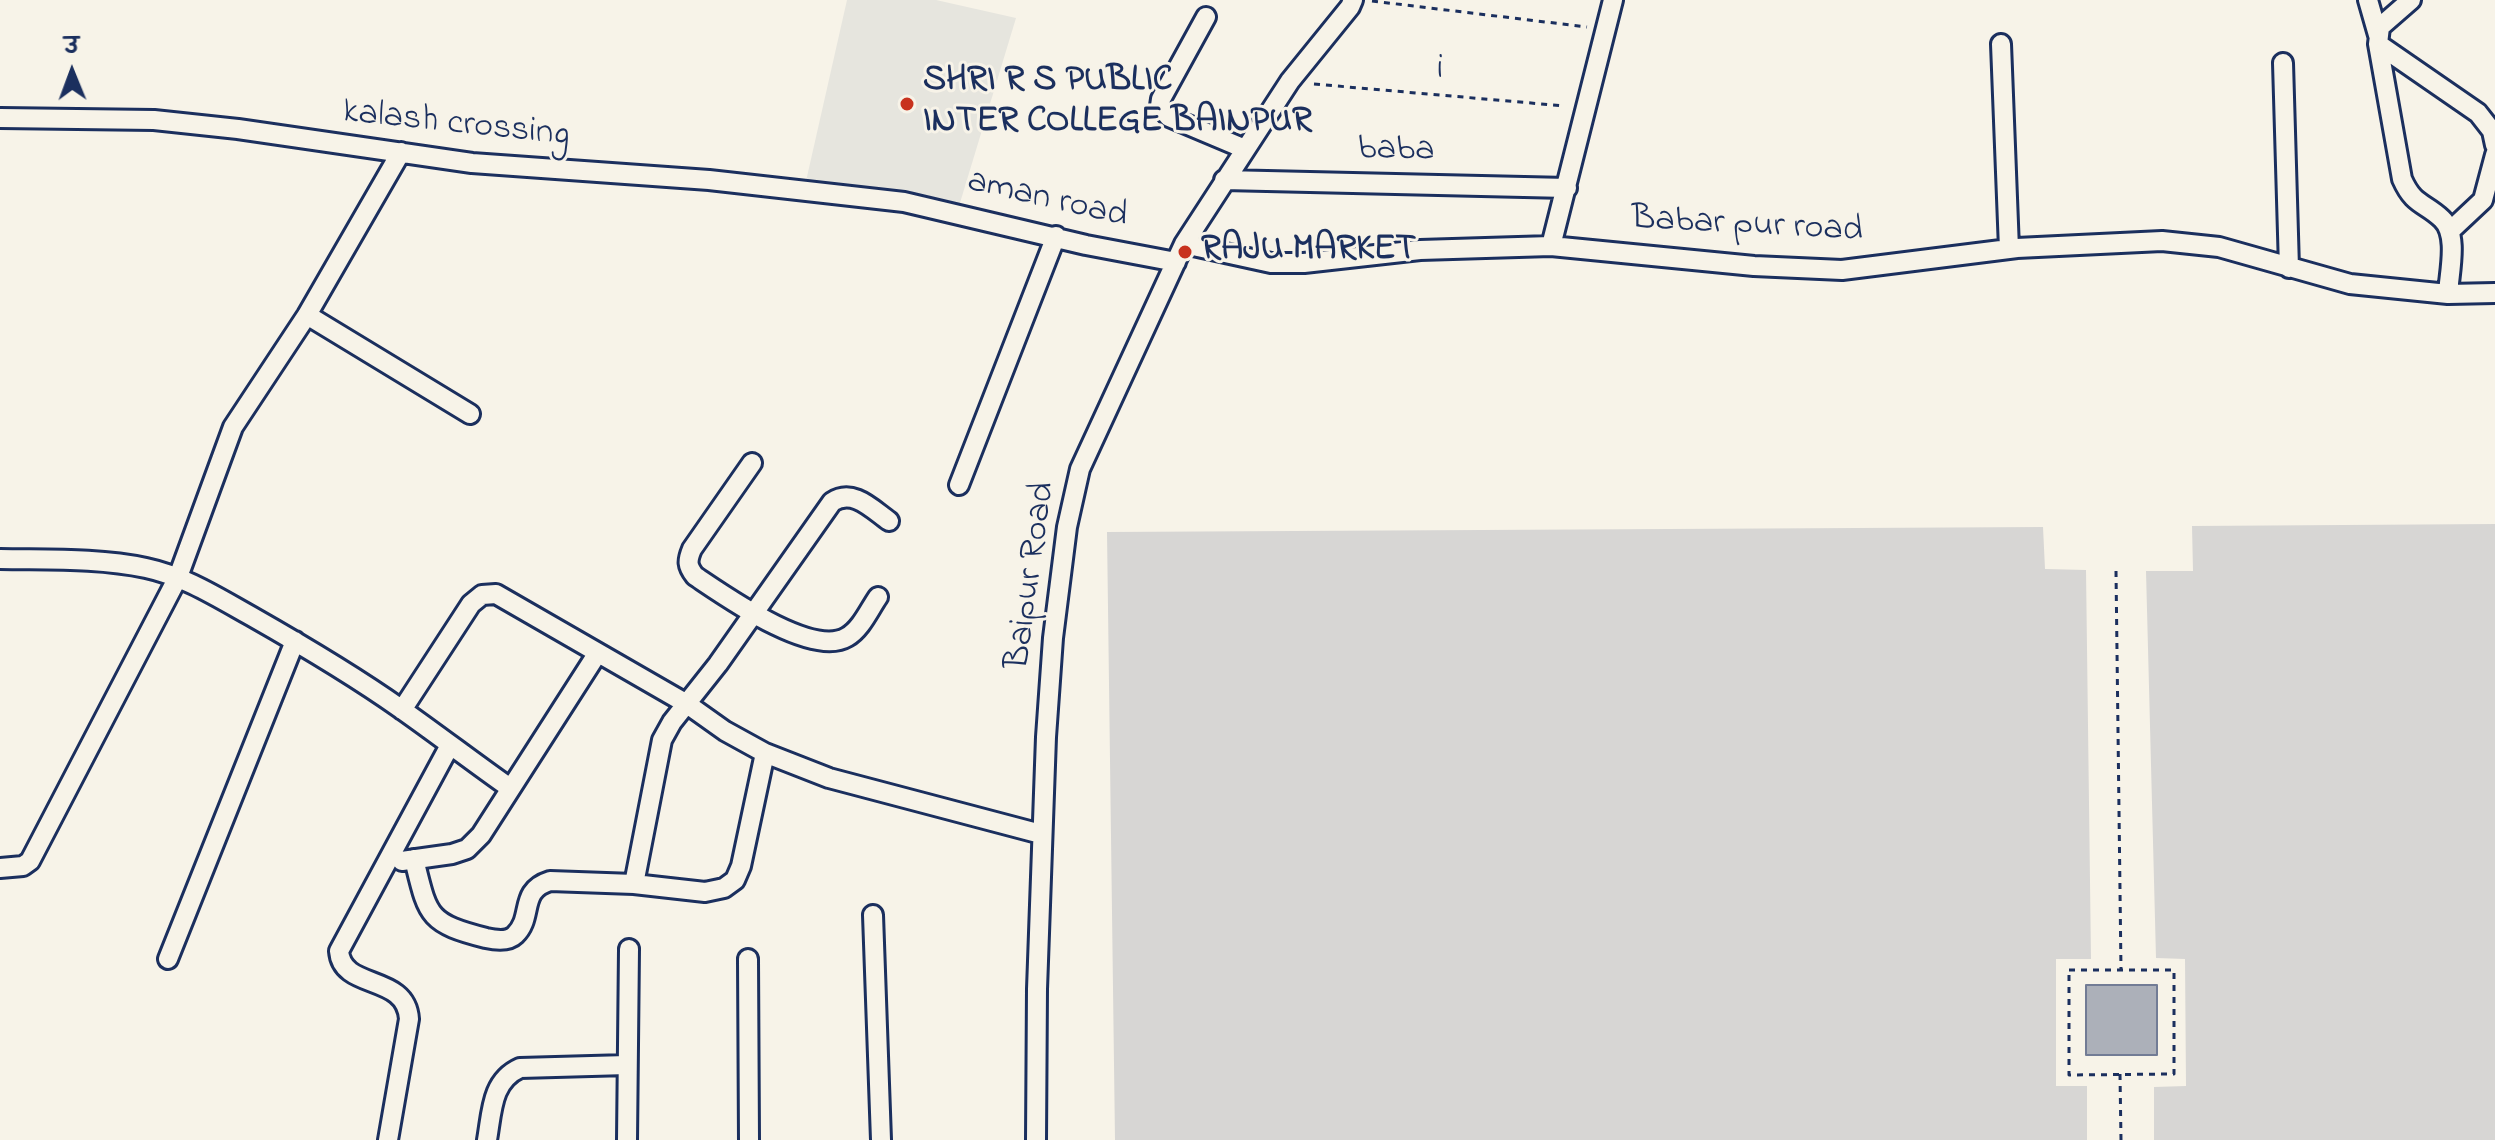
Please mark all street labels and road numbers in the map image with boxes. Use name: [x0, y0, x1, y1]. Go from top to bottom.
street label: i: [1435, 49, 1445, 93]
street label: kalash crossing: [340, 93, 572, 159]
street label: baba: [1357, 130, 1435, 174]
street label: aman road: [963, 162, 1131, 240]
street label: Babar pur road: [1630, 199, 1864, 255]
street label: Baipur Road: [998, 480, 1068, 672]

